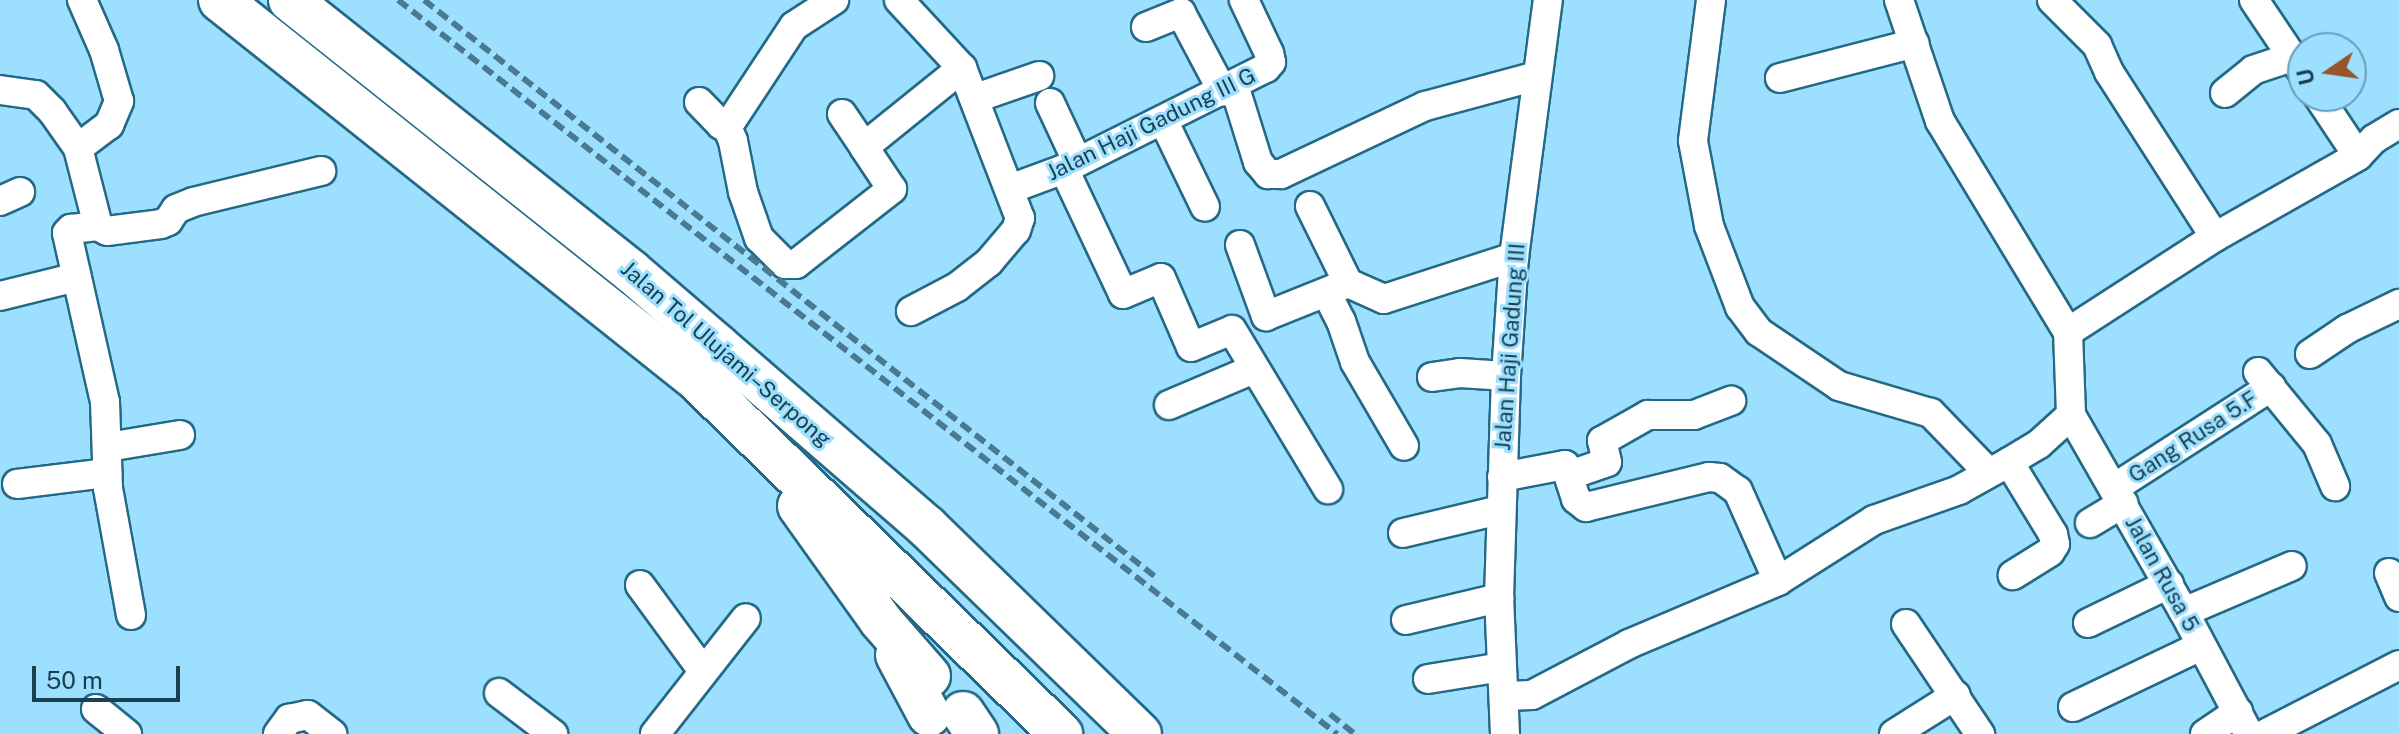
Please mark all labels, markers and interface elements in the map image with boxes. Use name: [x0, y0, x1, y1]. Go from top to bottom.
north arrow: [2287, 32, 2367, 112]
street label: Jalan Haji Gadung III G: [1042, 62, 1260, 186]
text: U: [2291, 66, 2320, 88]
street label: Jalan Haji Gadung III: [1490, 242, 1530, 452]
street label: Jalan Tol Ulujami–Serpong: [616, 256, 836, 452]
street label: Gang Rusa 5.F: [2124, 386, 2262, 488]
street label: Jalan Rusa 5: [2119, 512, 2205, 636]
scale bar: [36, 650, 184, 700]
text: 50 m: [46, 666, 103, 694]

